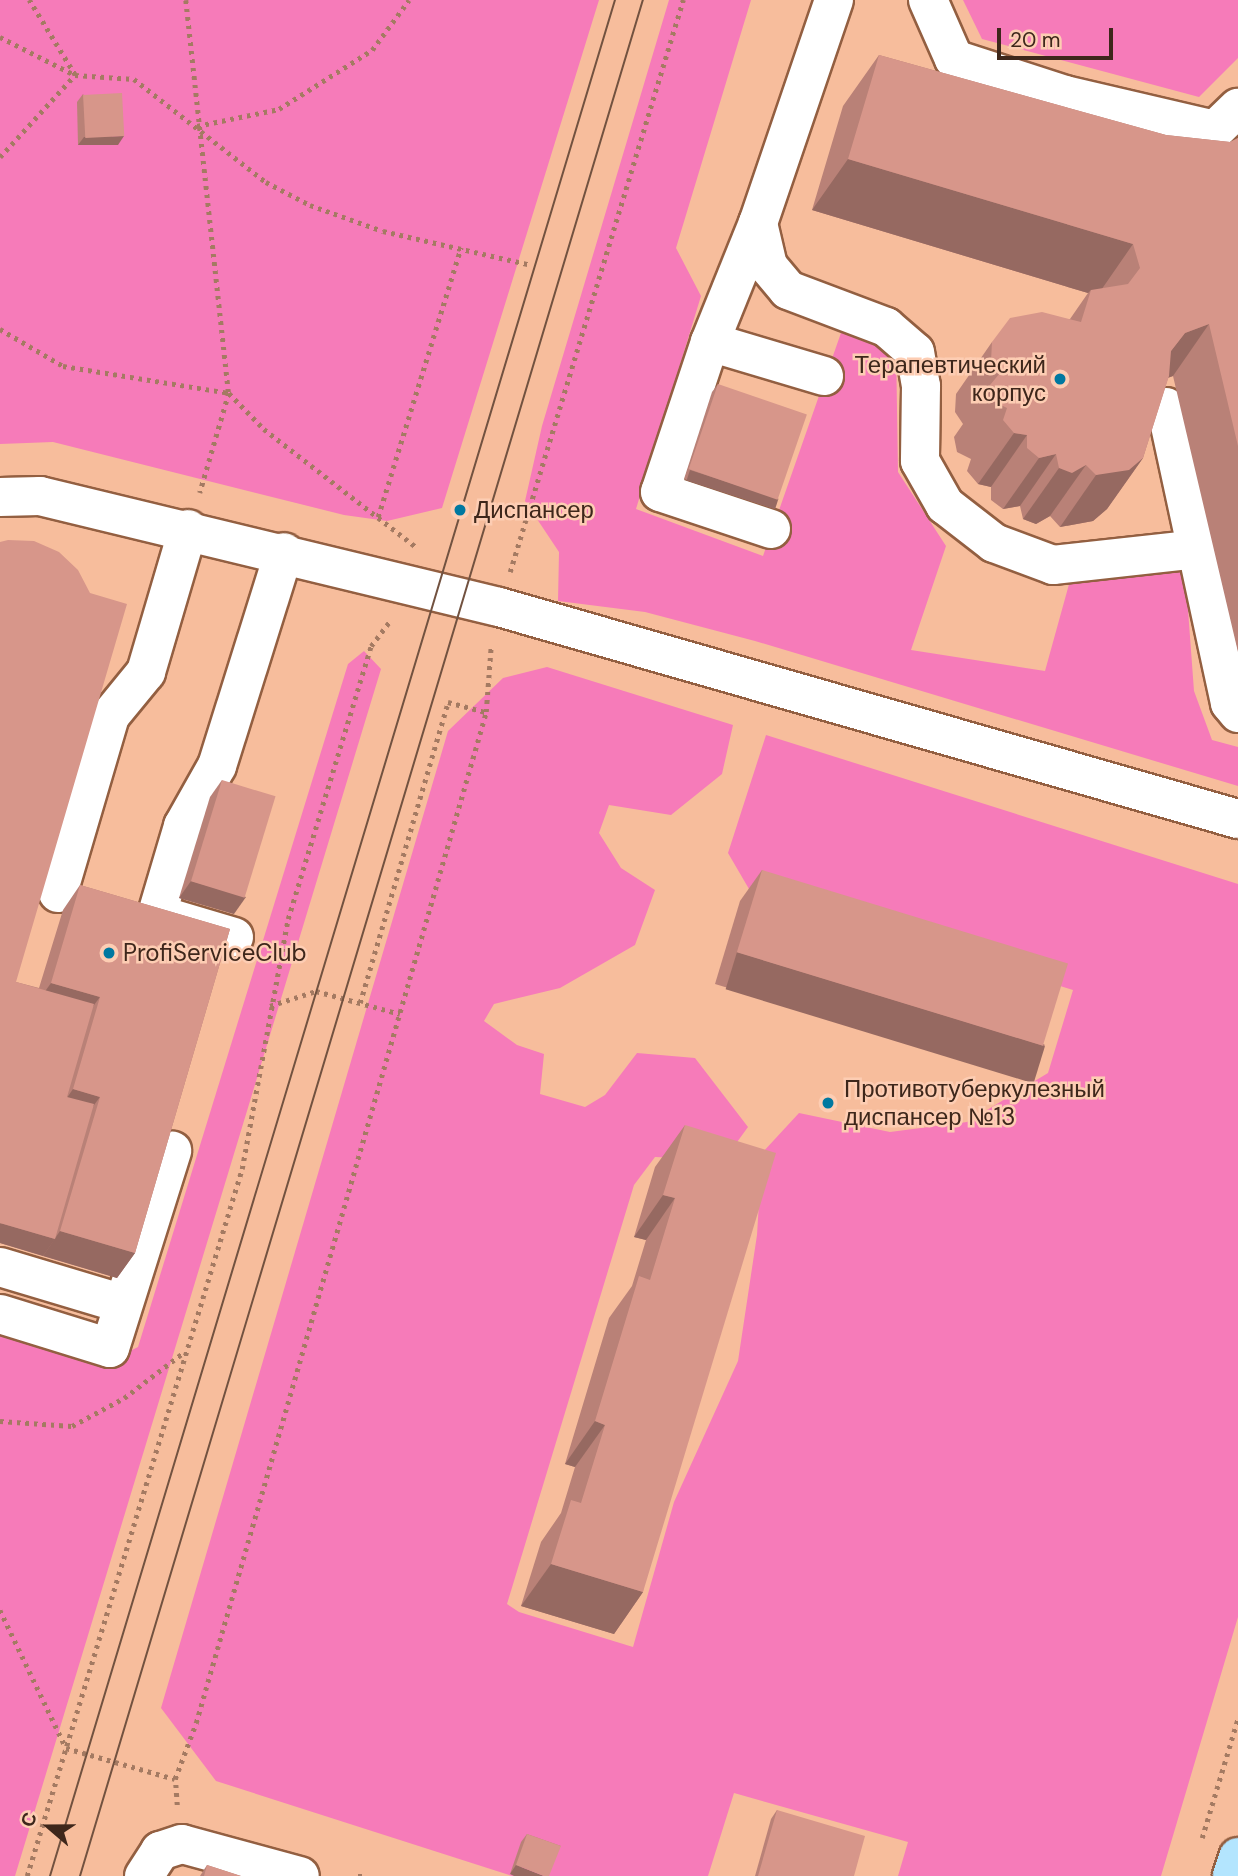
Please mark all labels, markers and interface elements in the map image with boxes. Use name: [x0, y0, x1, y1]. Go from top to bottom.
scale bar: [1000, 14, 1116, 58]
text: 20 m: [1010, 26, 1061, 54]
place label: Терапевтический корпус: [855, 351, 1046, 407]
marker: Терапевтический корпус: [1052, 371, 1068, 387]
place label: Диспансер: [474, 496, 594, 524]
marker: Диспансер: [452, 502, 468, 518]
place label: ProfiServiceClub: [123, 939, 307, 967]
marker: ProfiServiceClub: [101, 945, 117, 961]
place label: Противотуберкулезный диспансер №13: [844, 1075, 1105, 1131]
marker: Противотуберкулезный диспансер №13: [818, 1093, 838, 1113]
north arrow: [14, 1792, 84, 1862]
text: С: [15, 1809, 43, 1830]

